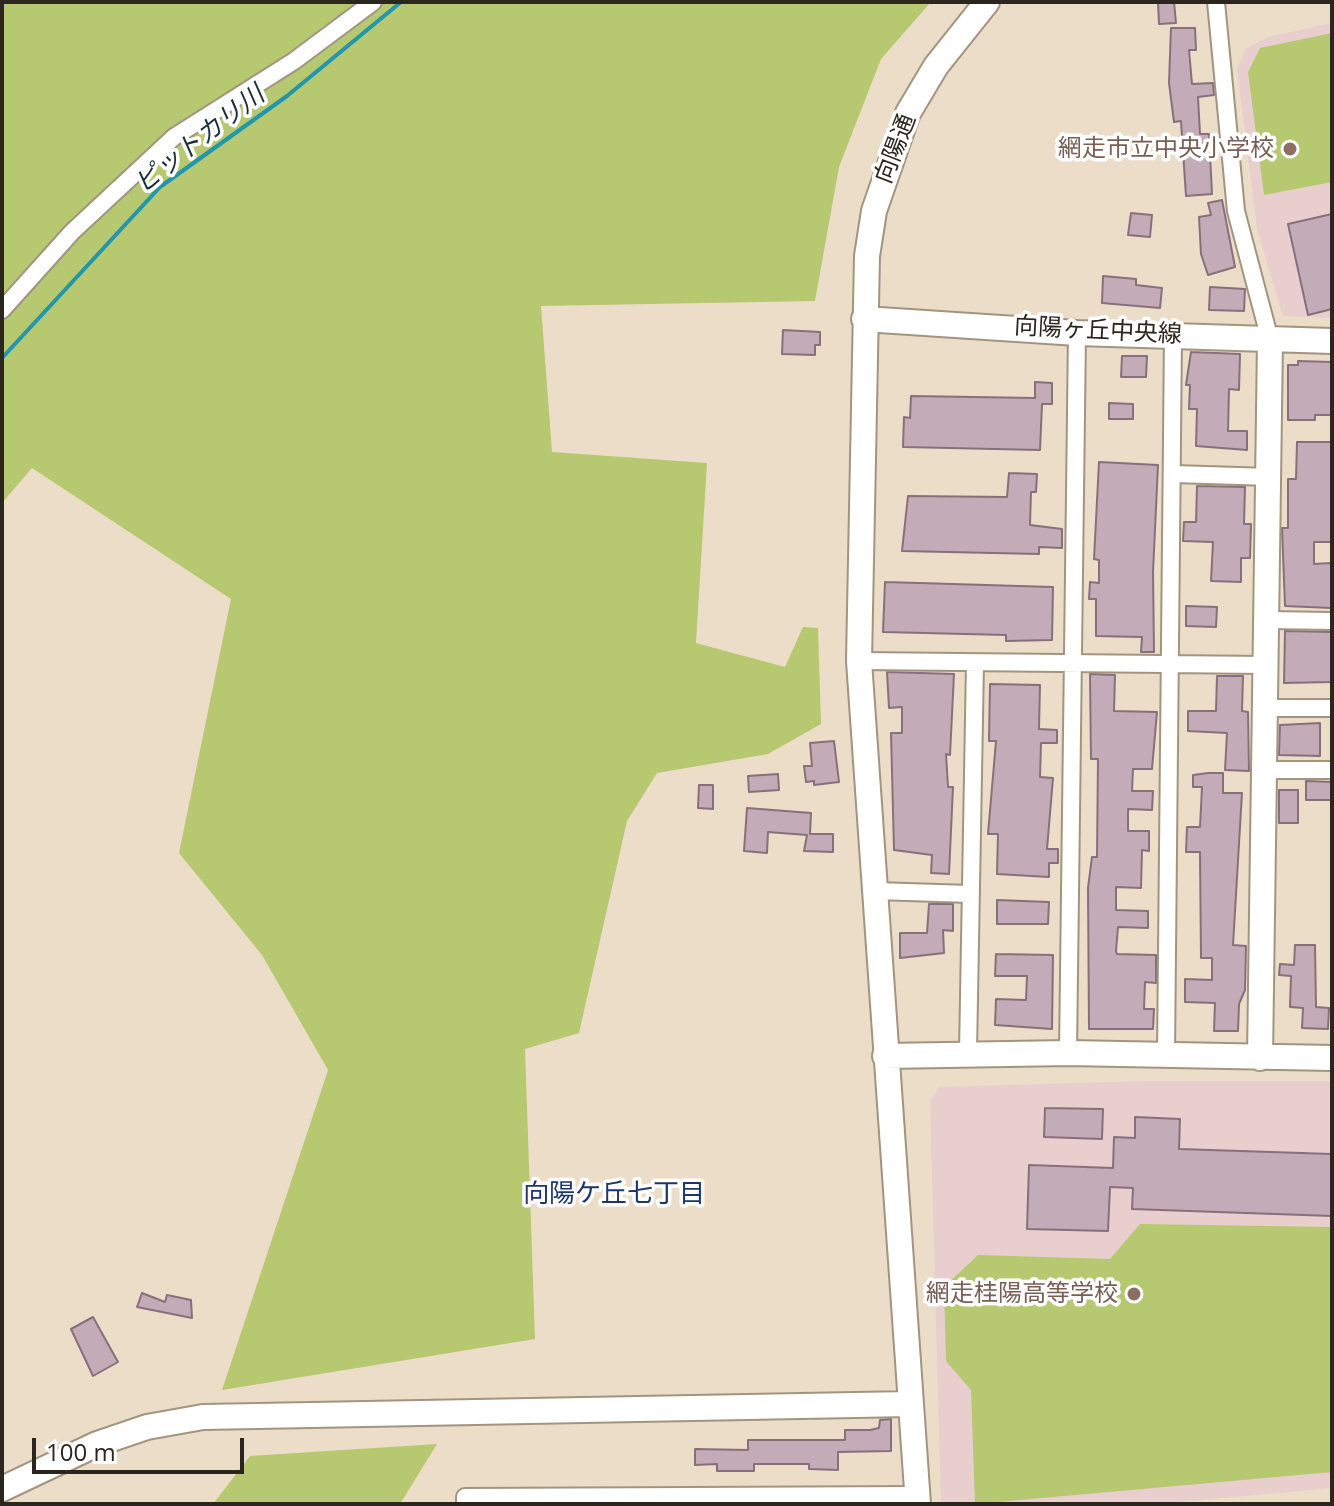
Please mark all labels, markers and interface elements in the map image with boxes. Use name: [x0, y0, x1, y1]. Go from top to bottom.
water label: ピットカリ川: [129, 80, 271, 200]
street label: 向陽通: [870, 110, 922, 188]
place label: 網走市立中央小学校: [1058, 135, 1274, 163]
marker: 網走市立中央小学校: [1281, 140, 1299, 158]
street label: 向陽ヶ丘中央線: [1013, 312, 1183, 350]
district label: 向陽ケ丘七丁目: [523, 1179, 705, 1211]
place label: 網走桂陽高等学校: [926, 1280, 1118, 1308]
marker: 網走桂陽高等学校: [1125, 1285, 1143, 1303]
scale bar: [36, 1422, 248, 1472]
text: 100 m: [46, 1435, 116, 1468]

